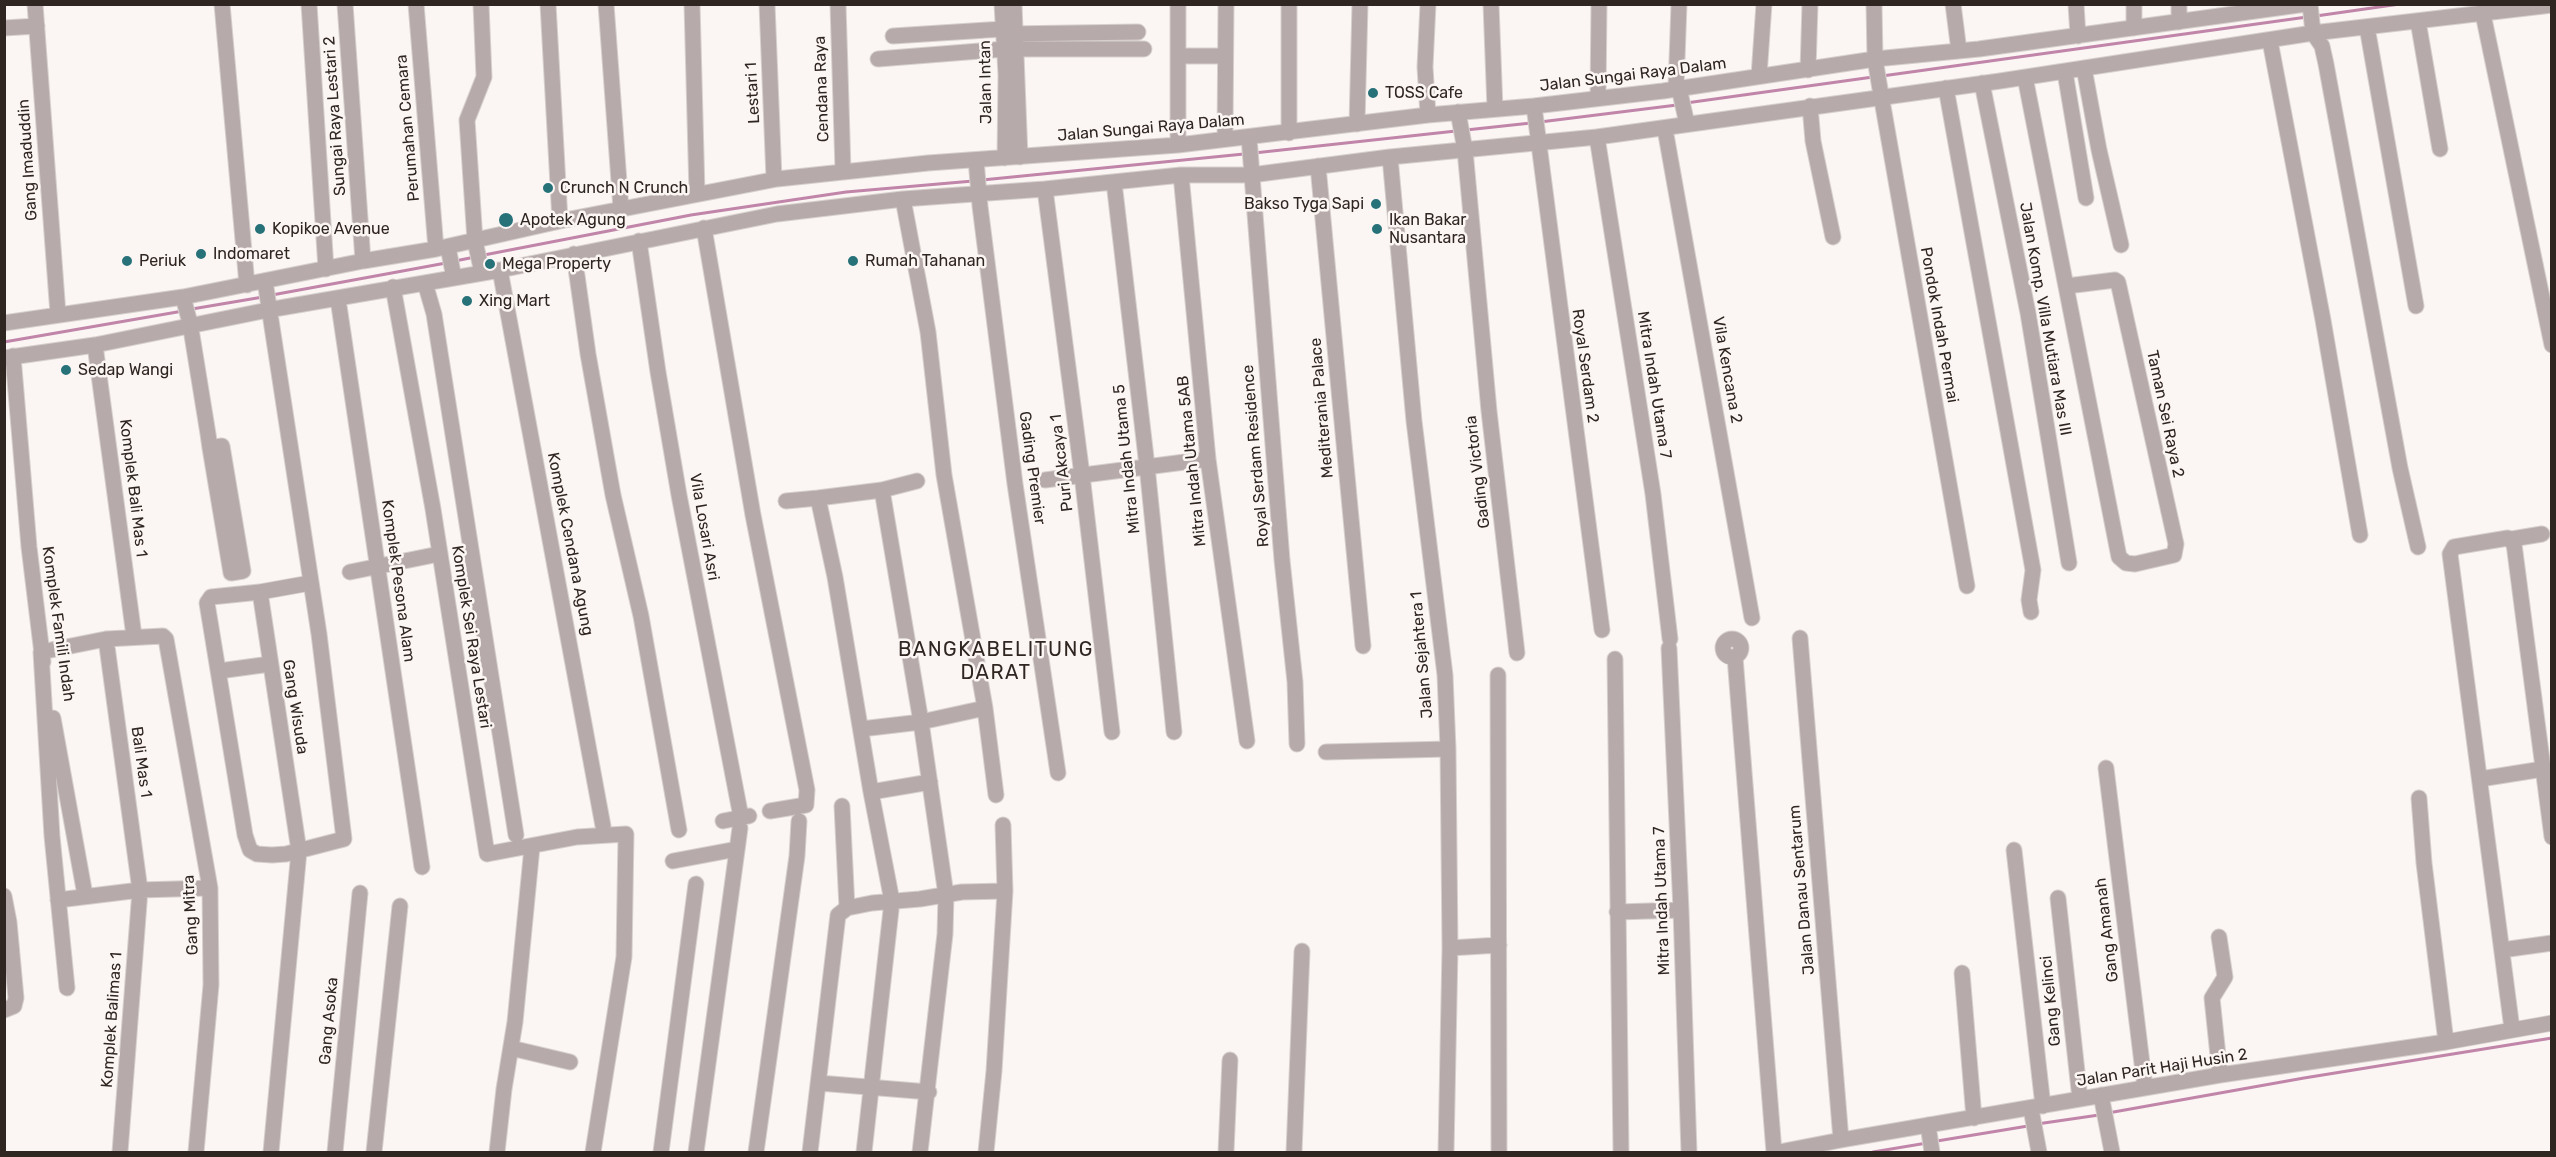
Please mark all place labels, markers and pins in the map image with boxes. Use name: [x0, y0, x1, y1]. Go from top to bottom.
place label: TOSS Cafe: [1385, 83, 1463, 103]
marker: TOSS Cafe: [1366, 86, 1380, 100]
place label: Crunch N Crunch: [560, 178, 688, 198]
marker: Crunch N Crunch: [541, 181, 555, 195]
place label: Bakso Tyga Sapi: [1244, 194, 1364, 214]
marker: Bakso Tyga Sapi: [1369, 197, 1383, 211]
place label: Apotek Agung: [520, 210, 626, 230]
place label: Ikan Bakar Nusantara: [1389, 210, 1466, 248]
marker: Apotek Agung: [497, 211, 515, 229]
place label: Kopikoe Avenue: [272, 219, 390, 239]
marker: Kopikoe Avenue: [253, 222, 267, 236]
marker: Ikan Bakar Nusantara: [1370, 222, 1384, 236]
place label: Indomaret: [213, 244, 290, 264]
marker: Indomaret: [194, 247, 208, 261]
place label: Periuk: [139, 251, 186, 271]
place label: Rumah Tahanan: [865, 251, 985, 271]
marker: Periuk: [120, 254, 134, 268]
place label: Mega Property: [502, 254, 611, 274]
marker: Rumah Tahanan: [846, 254, 860, 268]
marker: Mega Property: [483, 257, 497, 271]
place label: Xing Mart: [479, 291, 550, 311]
marker: Xing Mart: [460, 294, 474, 308]
place label: Sedap Wangi: [78, 360, 173, 380]
marker: Sedap Wangi: [59, 363, 73, 377]

